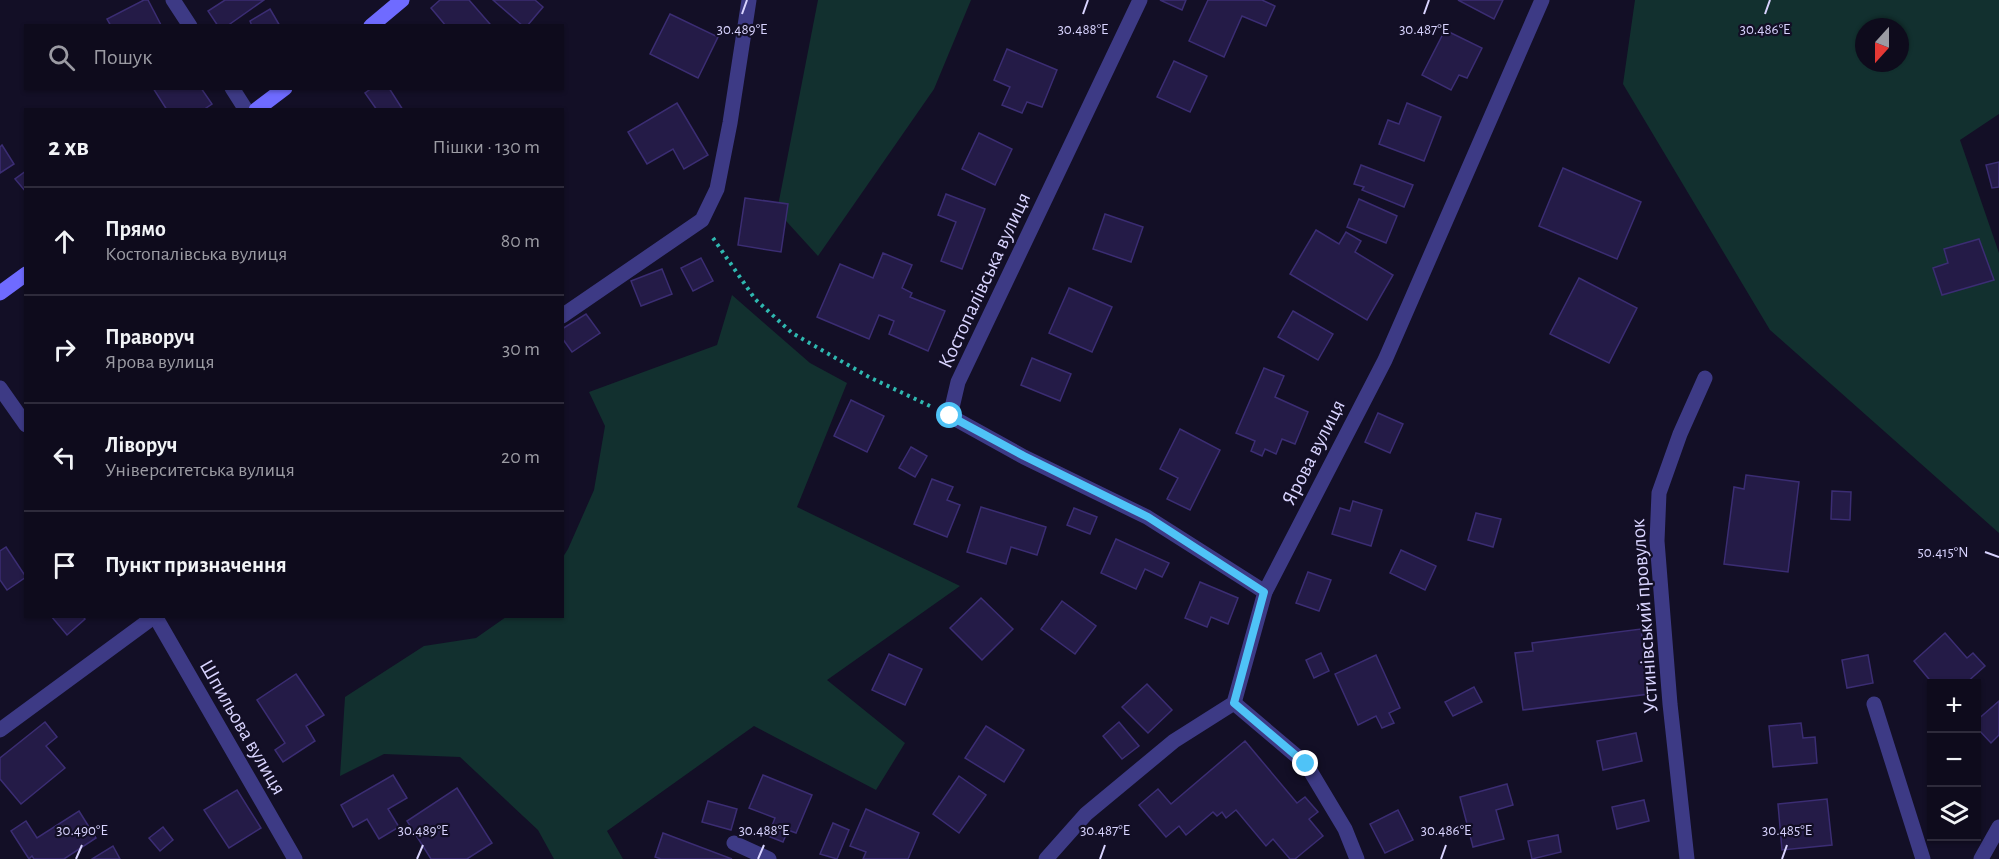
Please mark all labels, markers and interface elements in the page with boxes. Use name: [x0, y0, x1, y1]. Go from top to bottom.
north arrow: [1855, 18, 1909, 72]
text: 30.489°E: [717, 22, 767, 37]
text: 30.488°E: [1058, 22, 1108, 37]
text: 30.487°E: [1399, 22, 1449, 37]
text: 30.486°E: [1740, 22, 1790, 37]
search box: [24, 24, 564, 90]
icon: search: [45, 41, 78, 74]
text: Пошук: [93, 46, 152, 68]
text: 2 хв: [48, 134, 89, 160]
text: Пішки · 130 m: [432, 137, 540, 157]
street label: Костопалівська вулиця: [934, 189, 1034, 371]
text: Прямо: [105, 218, 166, 240]
icon: ahead: [48, 225, 81, 258]
text: 80 m: [501, 231, 540, 251]
text: Костопалівська вулиця: [105, 244, 287, 264]
text: Праворуч: [105, 326, 195, 348]
icon: right: [48, 333, 81, 366]
text: 30 m: [502, 339, 540, 359]
text: Ярова вулиця: [105, 352, 215, 372]
street label: Ярова вулиця: [1278, 396, 1349, 508]
route start: [936, 402, 962, 428]
text: Ліворуч: [105, 434, 178, 456]
icon: left: [48, 441, 81, 474]
text: 20 m: [501, 447, 540, 467]
text: Університетська вулиця: [105, 460, 295, 480]
street label: Устинівський провулок: [1627, 518, 1662, 714]
text: 50.415°N: [1918, 545, 1968, 560]
icon: arrive: [48, 549, 81, 582]
text: Пункт призначення: [105, 554, 287, 576]
street label: Шпильова вулиця: [195, 656, 290, 798]
map controls: [1927, 679, 1981, 841]
button: +: [1927, 679, 1981, 733]
button: −: [1927, 733, 1981, 787]
route end: [1292, 750, 1318, 776]
button: layers: [1927, 787, 1981, 841]
text: 30.490°E: [56, 823, 108, 838]
text: 30.489°E: [398, 823, 448, 838]
text: 30.488°E: [739, 823, 789, 838]
text: 30.487°E: [1080, 823, 1130, 838]
text: 30.486°E: [1421, 823, 1471, 838]
text: 30.485°E: [1762, 823, 1812, 838]

